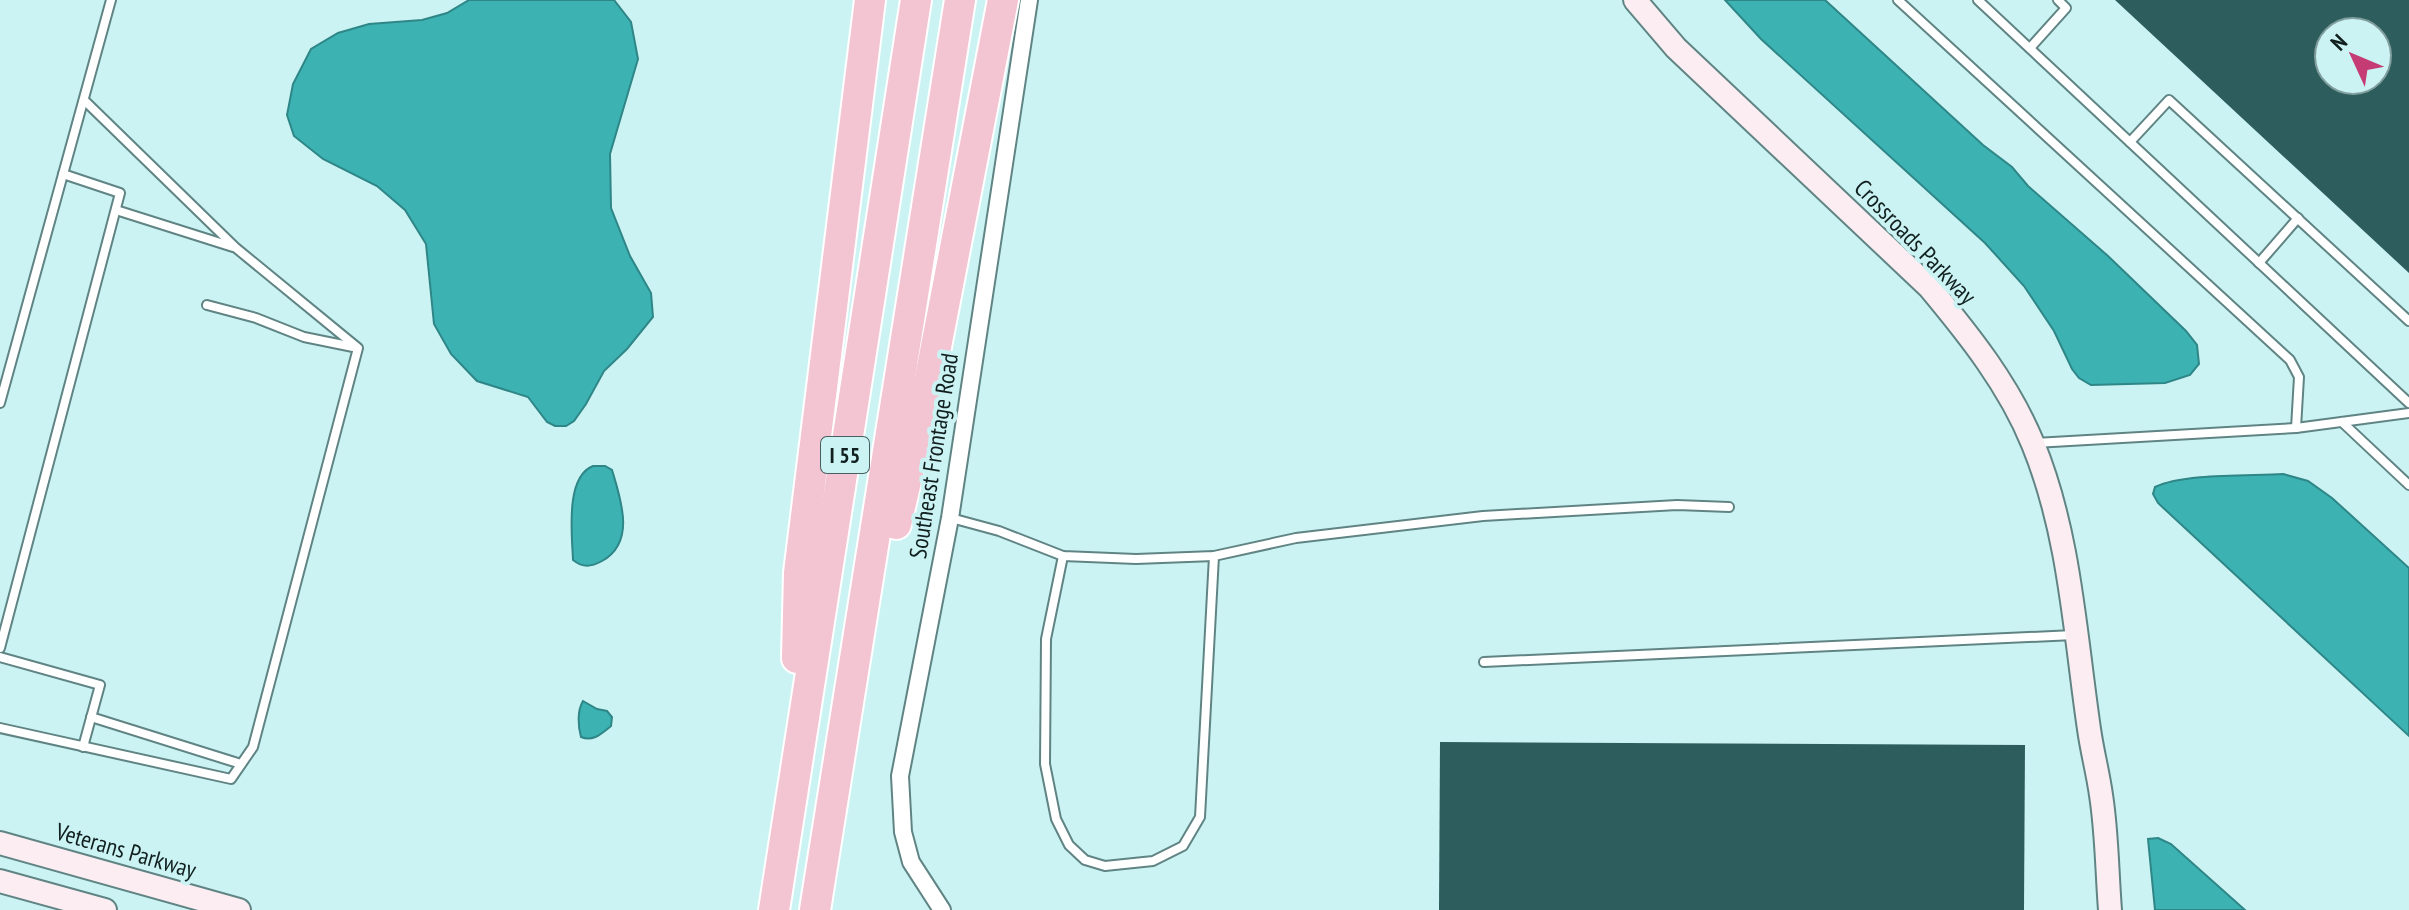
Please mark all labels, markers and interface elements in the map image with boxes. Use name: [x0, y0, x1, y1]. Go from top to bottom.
north arrow: [2313, 16, 2393, 96]
text: N: [2324, 28, 2353, 56]
street label: Crossroads Parkway: [1848, 172, 1983, 311]
street label: Southeast Frontage Road: [902, 351, 965, 561]
road number: I 55: [821, 437, 869, 473]
street label: Veterans Parkway: [51, 815, 200, 885]

